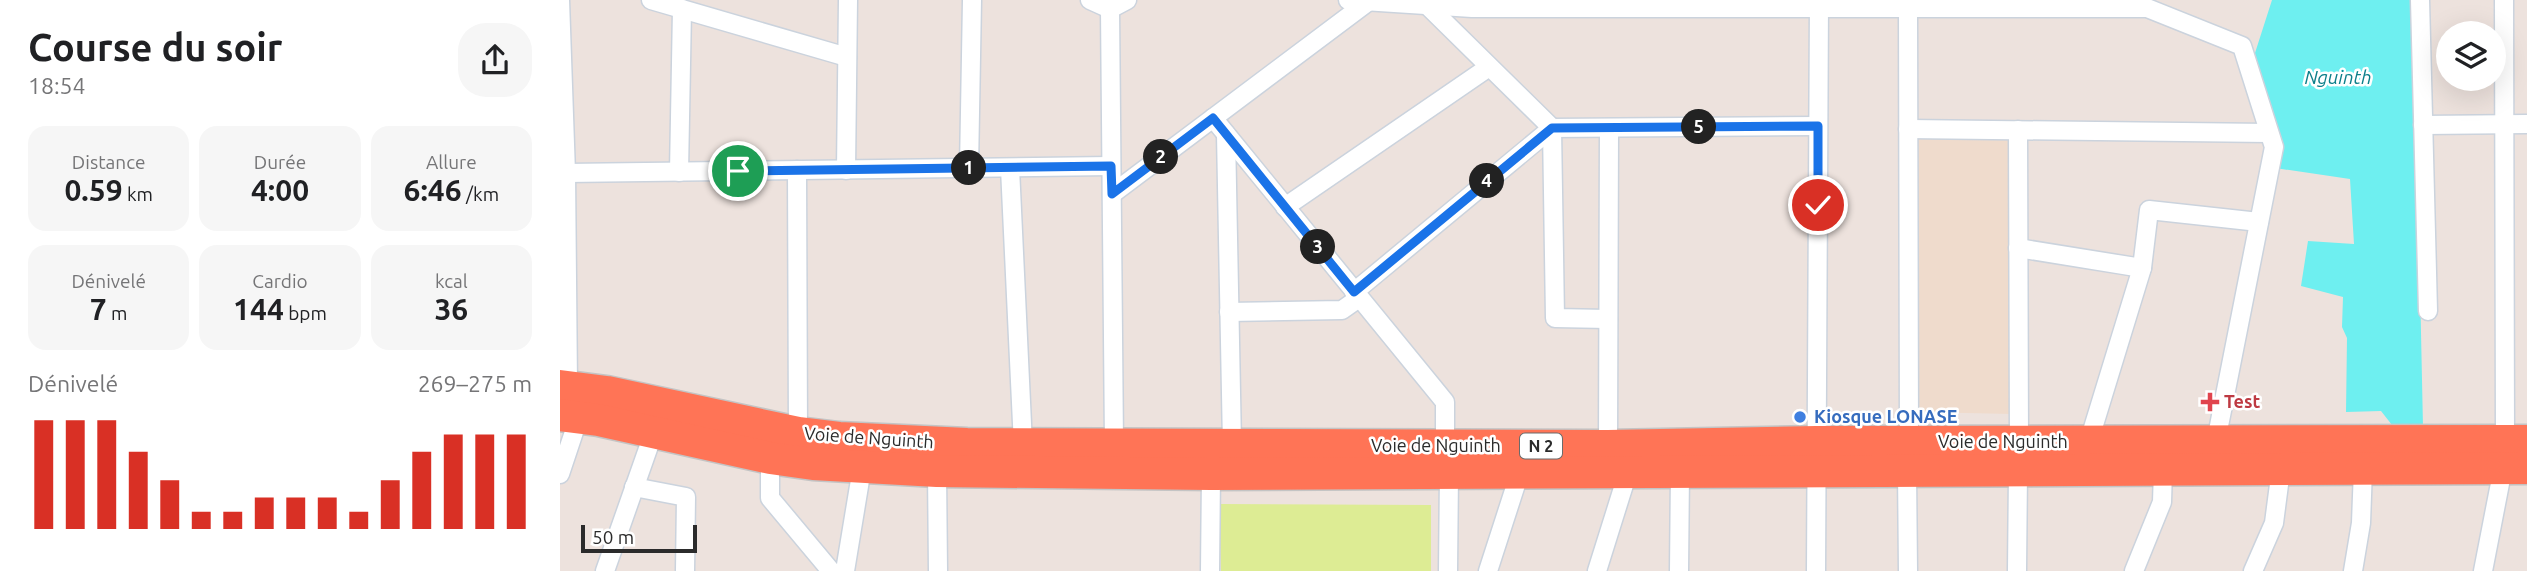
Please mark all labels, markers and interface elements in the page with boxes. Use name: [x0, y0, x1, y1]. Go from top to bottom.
map controls: [2436, 21, 2506, 91]
button: layers: [2436, 21, 2506, 91]
button: share: [458, 23, 532, 97]
text: Course du soir: [28, 26, 282, 68]
water label: Nguinth: [2304, 66, 2372, 88]
text: 18:54: [28, 73, 86, 98]
pin: 5: [1682, 110, 1716, 144]
text: 5: [1693, 115, 1704, 137]
pin: 2: [1144, 140, 1178, 174]
pin: [708, 141, 768, 201]
text: 2: [1155, 145, 1166, 167]
pin: 1: [952, 150, 986, 186]
text: Distance: [72, 151, 145, 173]
text: Durée: [254, 151, 306, 173]
text: Allure: [426, 151, 477, 173]
icon: arrive: [719, 152, 757, 190]
text: 1: [963, 156, 974, 178]
pin: 4: [1469, 164, 1504, 198]
text: 4: [1481, 169, 1492, 191]
text: 0.59: [64, 173, 123, 207]
text: 4:00: [251, 173, 309, 207]
text: 6:46: [404, 173, 462, 207]
pin: [1788, 175, 1848, 235]
text: km: [123, 183, 153, 205]
text: /km: [462, 183, 499, 205]
icon: check: [1799, 186, 1837, 224]
pin: 3: [1300, 230, 1336, 264]
text: 3: [1312, 235, 1323, 257]
text: Dénivelé: [71, 270, 146, 292]
text: Cardio: [252, 270, 308, 292]
text: kcal: [435, 270, 468, 292]
text: 7: [90, 292, 107, 326]
text: 144: [233, 292, 284, 326]
text: 36: [434, 292, 468, 326]
text: m: [107, 302, 128, 324]
text: bpm: [284, 302, 327, 324]
text: Dénivelé: [28, 371, 118, 396]
text: 269–275 m: [418, 371, 532, 396]
place label: Test: [2224, 391, 2260, 411]
marker: Test: [2202, 394, 2218, 410]
place label: Kiosque LONASE: [1814, 406, 1958, 426]
marker: Kiosque LONASE: [1792, 409, 1808, 425]
street label: Voie de Nguinth: [804, 422, 935, 452]
street label: Voie de Nguinth: [1938, 431, 2068, 451]
road number: N 2: [1520, 434, 1562, 458]
street label: Voie de Nguinth: [1371, 435, 1501, 455]
scale bar: [581, 522, 696, 554]
text: 50 m: [592, 526, 634, 548]

